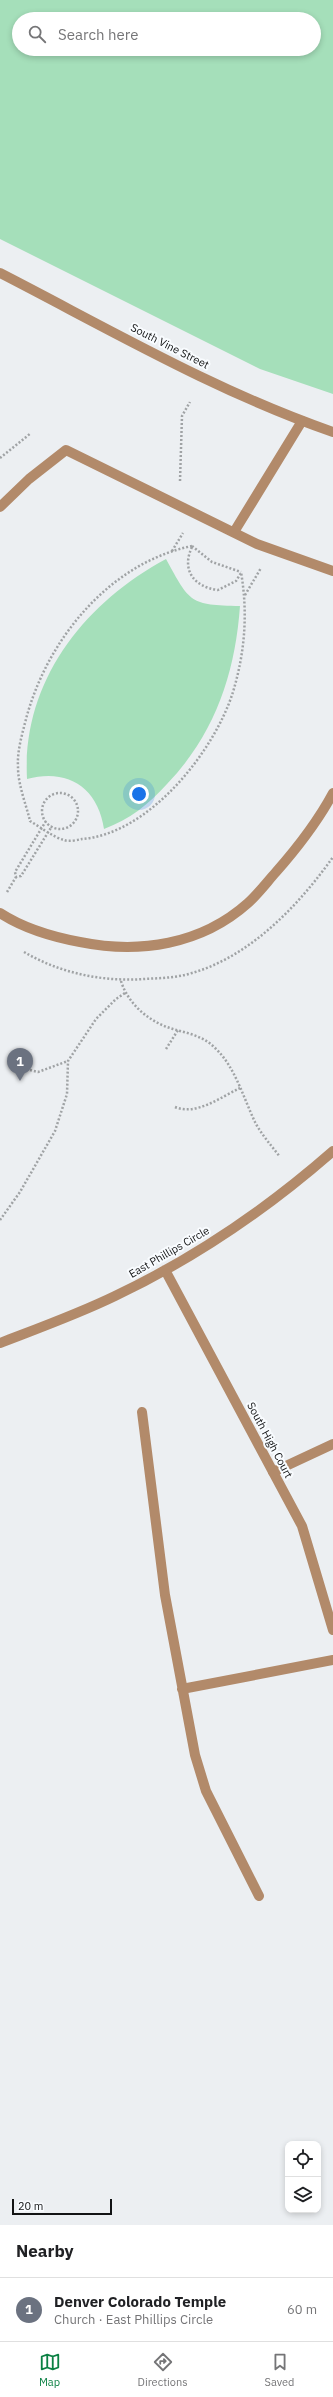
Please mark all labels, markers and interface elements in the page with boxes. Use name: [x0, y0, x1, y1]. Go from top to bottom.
search box: [12, 12, 321, 56]
icon: search: [26, 23, 48, 45]
text: Search here: [58, 25, 138, 44]
street label: South Vine Street: [129, 320, 212, 372]
your location: [129, 784, 149, 804]
pin: 1: [7, 1048, 33, 1081]
street label: East Phillips Circle: [126, 1223, 212, 1281]
street label: South High Court: [244, 1400, 296, 1480]
map controls: [285, 2141, 321, 2213]
button: locate: [285, 2141, 321, 2177]
button: layers: [285, 2177, 321, 2213]
scale bar: [12, 2197, 112, 2216]
text: 20 m: [18, 2199, 43, 2213]
text: Nearby: [16, 2240, 74, 2262]
text: Denver Colorado Temple: [54, 2292, 226, 2311]
text: 1: [25, 2301, 33, 2318]
text: 60 m: [287, 2301, 317, 2318]
text: Church · East Phillips Circle: [54, 2311, 213, 2328]
tab: Map: [39, 2351, 61, 2389]
tab: Directions: [138, 2351, 188, 2389]
tab: Saved: [265, 2351, 294, 2389]

